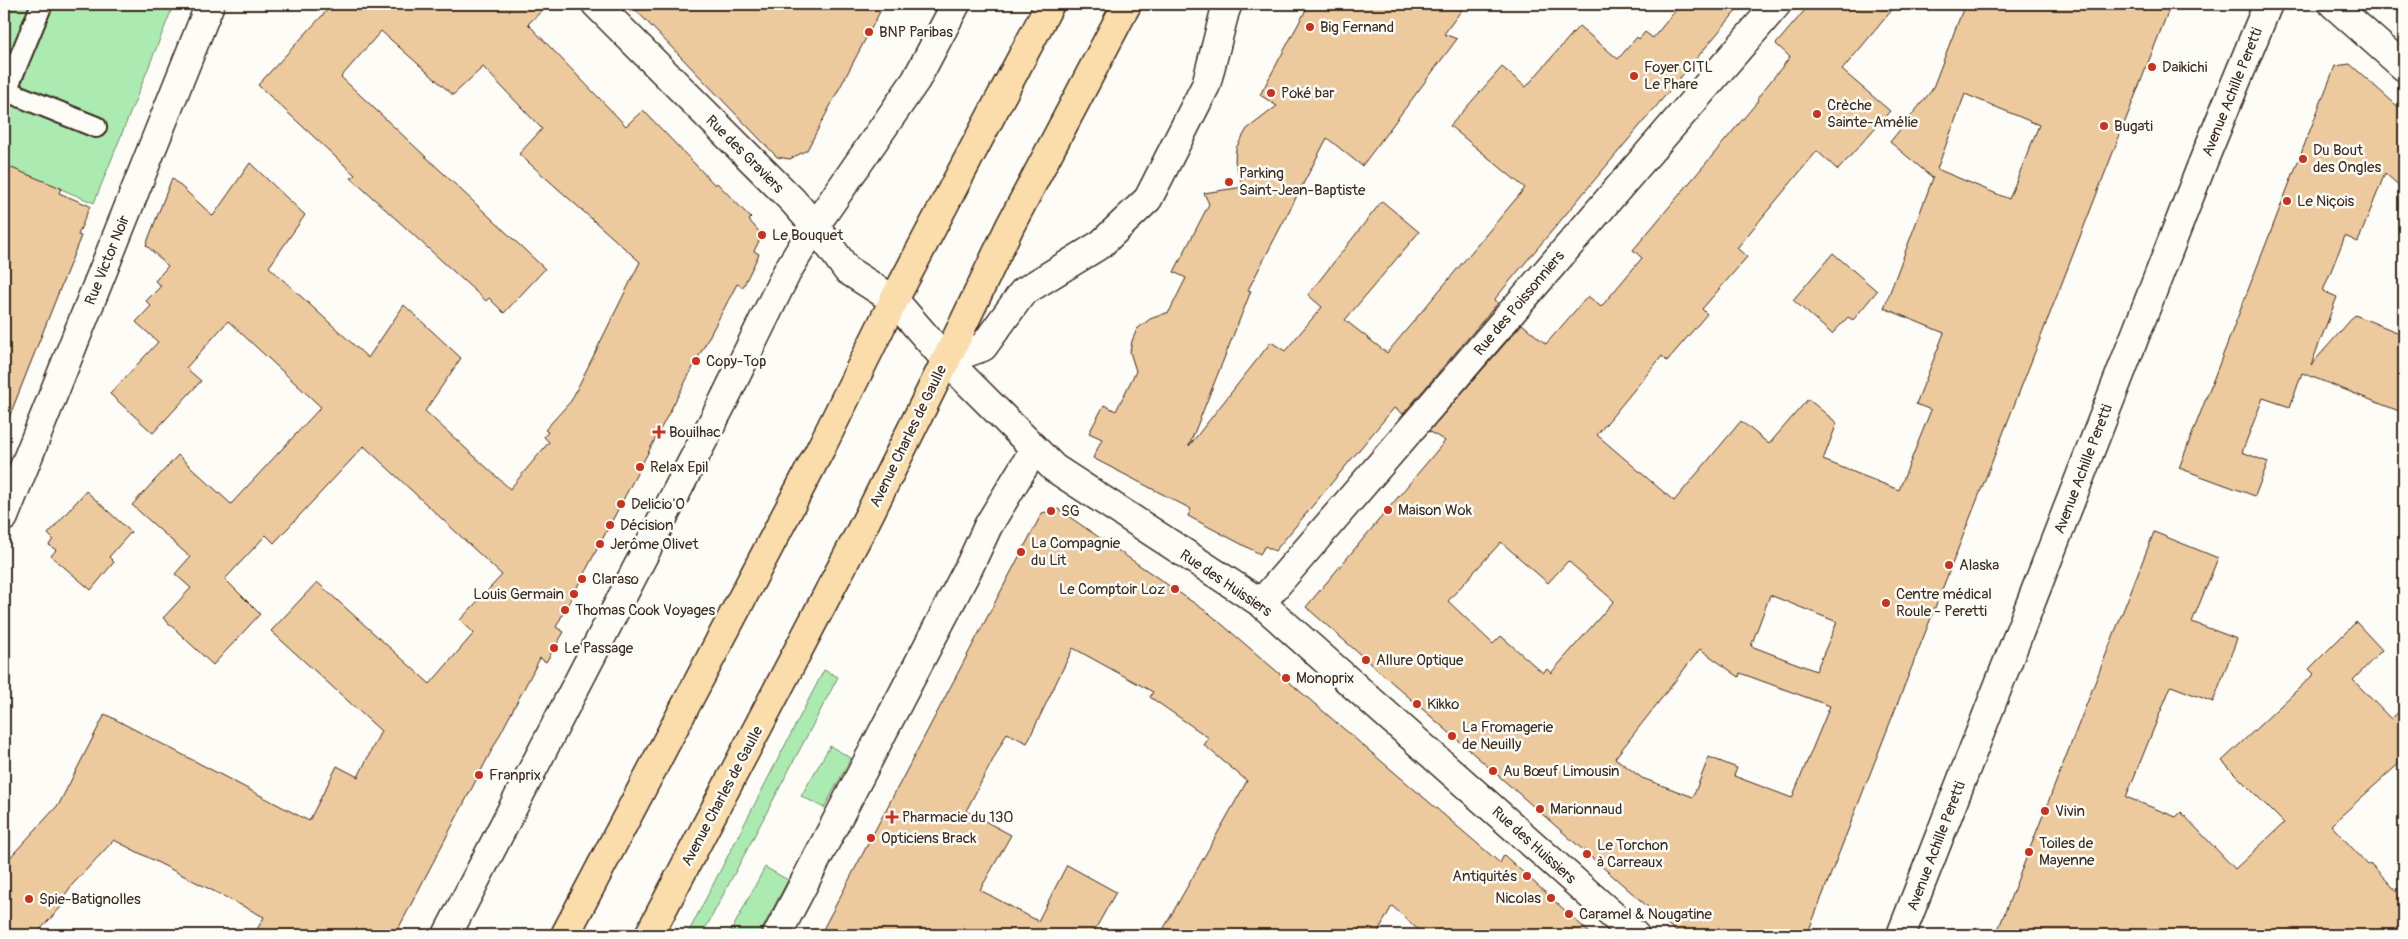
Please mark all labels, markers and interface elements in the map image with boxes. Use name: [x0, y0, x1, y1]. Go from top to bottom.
place label: Big Fernand: [1320, 18, 1394, 37]
marker: Big Fernand: [1304, 21, 1316, 33]
place label: BNP Paribas: [879, 23, 953, 42]
street label: Avenue Achille Peretti: [2198, 25, 2267, 159]
marker: BNP Paribas: [863, 26, 875, 38]
place label: Foyer CITL Le Phare: [1644, 58, 1713, 94]
place label: Daikichi: [2162, 58, 2208, 77]
marker: Daikichi: [2146, 61, 2158, 73]
marker: Foyer CITL Le Phare: [1628, 70, 1640, 82]
place label: Poké bar: [1281, 84, 1335, 103]
marker: Poké bar: [1265, 87, 1277, 99]
place label: Crèche Sainte-Amélie: [1827, 96, 1918, 132]
marker: Crèche Sainte-Amélie: [1811, 108, 1823, 120]
street label: Rue des Graviers: [702, 111, 788, 198]
place label: Bugati: [2114, 117, 2153, 136]
marker: Bugati: [2098, 120, 2110, 132]
place label: Du Bout des Ongles: [2313, 141, 2381, 177]
marker: Du Bout des Ongles: [2297, 153, 2309, 165]
place label: Parking Saint-Jean-Baptiste: [1239, 164, 1366, 200]
marker: Parking Saint-Jean-Baptiste: [1223, 176, 1235, 188]
place label: Le Niçois: [2297, 192, 2354, 211]
marker: Le Niçois: [2281, 195, 2293, 207]
street label: Rue Victor Noir: [81, 212, 134, 308]
place label: Le Bouquet: [772, 226, 844, 245]
marker: Le Bouquet: [756, 229, 768, 241]
street label: Rue des Poissonniers: [1470, 247, 1569, 360]
place label: Copy-Top: [706, 352, 766, 371]
marker: Copy-Top: [690, 355, 702, 367]
street label: Avenue Charles de Gaulle: [866, 362, 951, 510]
street label: Avenue Achille Peretti: [2050, 401, 2117, 537]
place label: Bouilhac: [669, 423, 721, 442]
marker: Bouilhac: [653, 426, 665, 438]
place label: Relax Epil: [650, 458, 709, 477]
marker: Relax Epil: [634, 461, 646, 473]
place label: Delicio'O: [631, 495, 685, 514]
marker: Delicio'O: [615, 498, 627, 510]
place label: Maison Wok: [1398, 501, 1473, 520]
place label: SG: [1061, 502, 1080, 521]
marker: Maison Wok: [1382, 504, 1394, 516]
marker: SG: [1045, 505, 1057, 517]
place label: Décision: [620, 516, 673, 535]
marker: Décision: [604, 519, 616, 531]
place label: La Compagnie du Lit: [1031, 534, 1121, 570]
place label: Jerôme Olivet: [610, 535, 699, 554]
marker: Jerôme Olivet: [594, 538, 606, 550]
marker: La Compagnie du Lit: [1015, 546, 1027, 558]
street label: Rue des Huissiers: [1176, 546, 1276, 621]
place label: Alaska: [1959, 556, 1999, 575]
marker: Alaska: [1943, 559, 1955, 571]
place label: Claraso: [592, 570, 639, 589]
marker: Claraso: [576, 573, 588, 585]
place label: Le Comptoir Loz: [1059, 580, 1165, 599]
marker: Le Comptoir Loz: [1169, 583, 1181, 595]
place label: Louis Germain: [473, 585, 564, 604]
place label: Centre médical Roule - Peretti: [1896, 585, 1992, 621]
marker: Louis Germain: [568, 588, 580, 600]
marker: Centre médical Roule - Peretti: [1880, 597, 1892, 609]
place label: Thomas Cook Voyages: [575, 601, 715, 620]
marker: Thomas Cook Voyages: [559, 604, 571, 616]
place label: Le Passage: [564, 639, 634, 658]
marker: Le Passage: [548, 642, 560, 654]
place label: Allure Optique: [1376, 651, 1464, 670]
marker: Allure Optique: [1360, 654, 1372, 666]
place label: Monoprix: [1296, 669, 1354, 688]
marker: Monoprix: [1280, 672, 1292, 684]
place label: Kikko: [1427, 695, 1459, 714]
marker: Kikko: [1411, 698, 1423, 710]
place label: La Fromagerie de Neuilly: [1462, 718, 1554, 754]
street label: Avenue Charles de Gaulle: [677, 722, 768, 869]
marker: La Fromagerie de Neuilly: [1446, 730, 1458, 742]
place label: Au Bœuf Limousin: [1503, 762, 1620, 781]
marker: Au Bœuf Limousin: [1487, 765, 1499, 777]
place label: Franprix: [489, 766, 541, 785]
marker: Franprix: [473, 769, 485, 781]
street label: Avenue Achille Peretti: [1903, 778, 1970, 914]
place label: Marionnaud: [1550, 800, 1622, 819]
place label: Vivin: [2055, 802, 2085, 821]
street label: Rue des Huissiers: [1488, 803, 1580, 888]
marker: Marionnaud: [1534, 803, 1546, 815]
marker: Vivin: [2039, 805, 2051, 817]
place label: Pharmacie du 130: [902, 808, 1014, 827]
marker: Pharmacie du 130: [886, 811, 898, 823]
place label: Opticiens Brack: [881, 829, 977, 848]
marker: Opticiens Brack: [865, 832, 877, 844]
place label: Toiles de Mayenne: [2039, 834, 2095, 870]
place label: Le Torchon à Carreaux: [1597, 836, 1668, 872]
marker: Toiles de Mayenne: [2023, 846, 2035, 858]
marker: Le Torchon à Carreaux: [1581, 848, 1593, 860]
place label: Antiquités: [1452, 867, 1517, 886]
marker: Antiquités: [1521, 870, 1533, 882]
place label: Nicolas: [1495, 889, 1541, 908]
place label: Spie-Batignolles: [39, 890, 141, 909]
marker: Nicolas: [1545, 892, 1557, 904]
marker: Spie-Batignolles: [23, 893, 35, 905]
place label: Caramel & Nougatine: [1579, 905, 1713, 924]
marker: Caramel & Nougatine: [1563, 908, 1575, 920]

